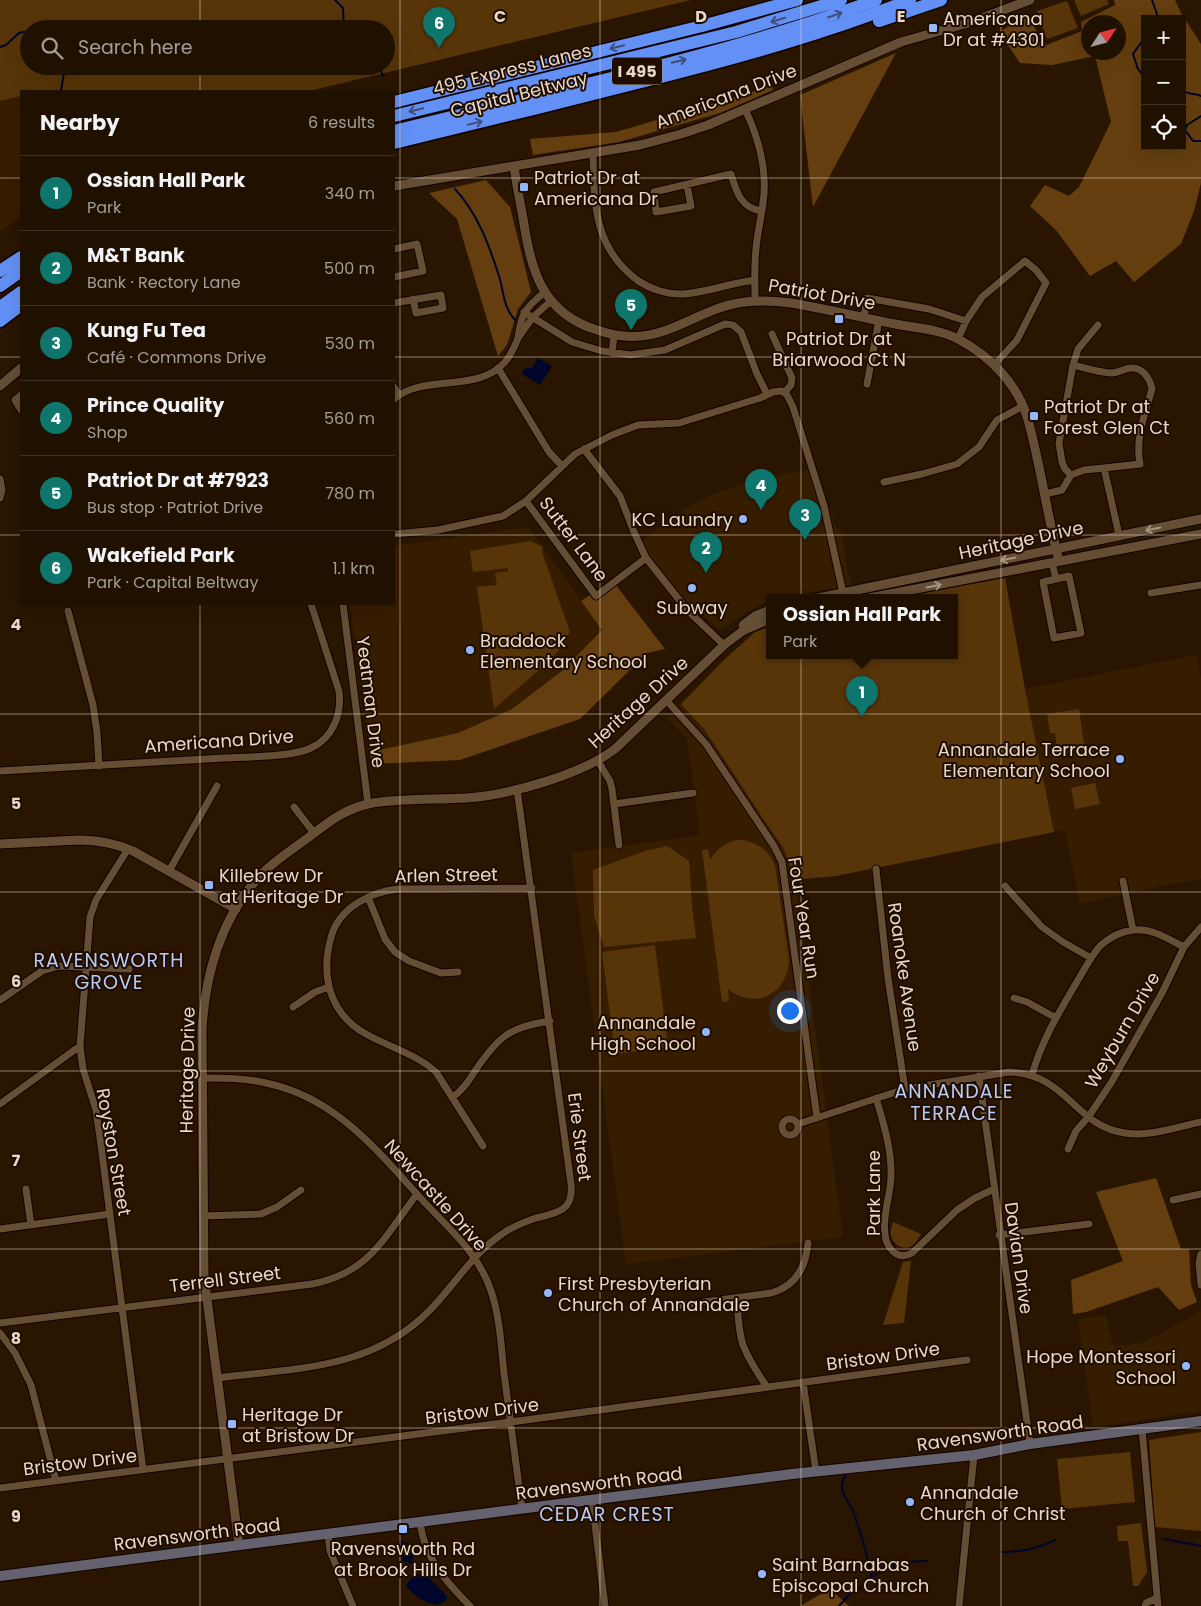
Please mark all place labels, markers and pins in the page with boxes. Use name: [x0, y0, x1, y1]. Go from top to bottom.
place label: Americana Dr at #4301: [943, 6, 1045, 52]
pin: 6: [423, 7, 455, 48]
marker: Americana Dr at #4301: [927, 22, 939, 34]
place label: Patriot Dr at Americana Dr: [534, 165, 658, 211]
marker: Patriot Dr at Americana Dr: [518, 181, 530, 193]
pin: 5: [615, 289, 647, 330]
marker: Patriot Dr at Briarwood Ct N: [833, 313, 845, 325]
place label: Patriot Dr at Briarwood Ct N: [772, 326, 906, 372]
place label: Patriot Dr at Forest Glen Ct: [1044, 394, 1170, 440]
marker: Patriot Dr at Forest Glen Ct: [1028, 410, 1040, 422]
pin: 4: [745, 469, 777, 510]
pin: 3: [789, 499, 821, 540]
place label: KC Laundry: [632, 507, 733, 532]
marker: KC Laundry: [737, 513, 749, 525]
pin: 2: [690, 532, 722, 573]
marker: Subway: [686, 582, 698, 594]
place label: Subway: [656, 595, 728, 620]
place label: Braddock Elementary School: [480, 628, 647, 674]
marker: Braddock Elementary School: [464, 644, 476, 656]
pin: 1: [846, 676, 878, 717]
place label: Annandale Terrace Elementary School: [938, 737, 1110, 783]
marker: Annandale Terrace Elementary School: [1114, 753, 1126, 765]
place label: Killebrew Dr at Heritage Dr: [219, 863, 344, 909]
marker: Killebrew Dr at Heritage Dr: [203, 879, 215, 891]
place label: Annandale High School: [590, 1010, 696, 1056]
marker: Annandale High School: [700, 1026, 712, 1038]
place label: First Presbyterian Church of Annandale: [558, 1271, 750, 1317]
marker: First Presbyterian Church of Annandale: [542, 1287, 554, 1299]
place label: Hope Montessori School: [1026, 1344, 1176, 1390]
marker: Hope Montessori School: [1180, 1360, 1192, 1372]
place label: Heritage Dr at Bristow Dr: [242, 1402, 354, 1448]
marker: Heritage Dr at Bristow Dr: [226, 1418, 238, 1430]
place label: Annandale Church of Christ: [920, 1480, 1066, 1526]
marker: Annandale Church of Christ: [904, 1496, 916, 1508]
marker: Ravensworth Rd at Brook Hills Dr: [397, 1523, 409, 1535]
place label: Ravensworth Rd at Brook Hills Dr: [331, 1536, 475, 1582]
place label: Saint Barnabas Episcopal Church: [772, 1552, 929, 1598]
marker: Saint Barnabas Episcopal Church: [756, 1568, 768, 1580]

